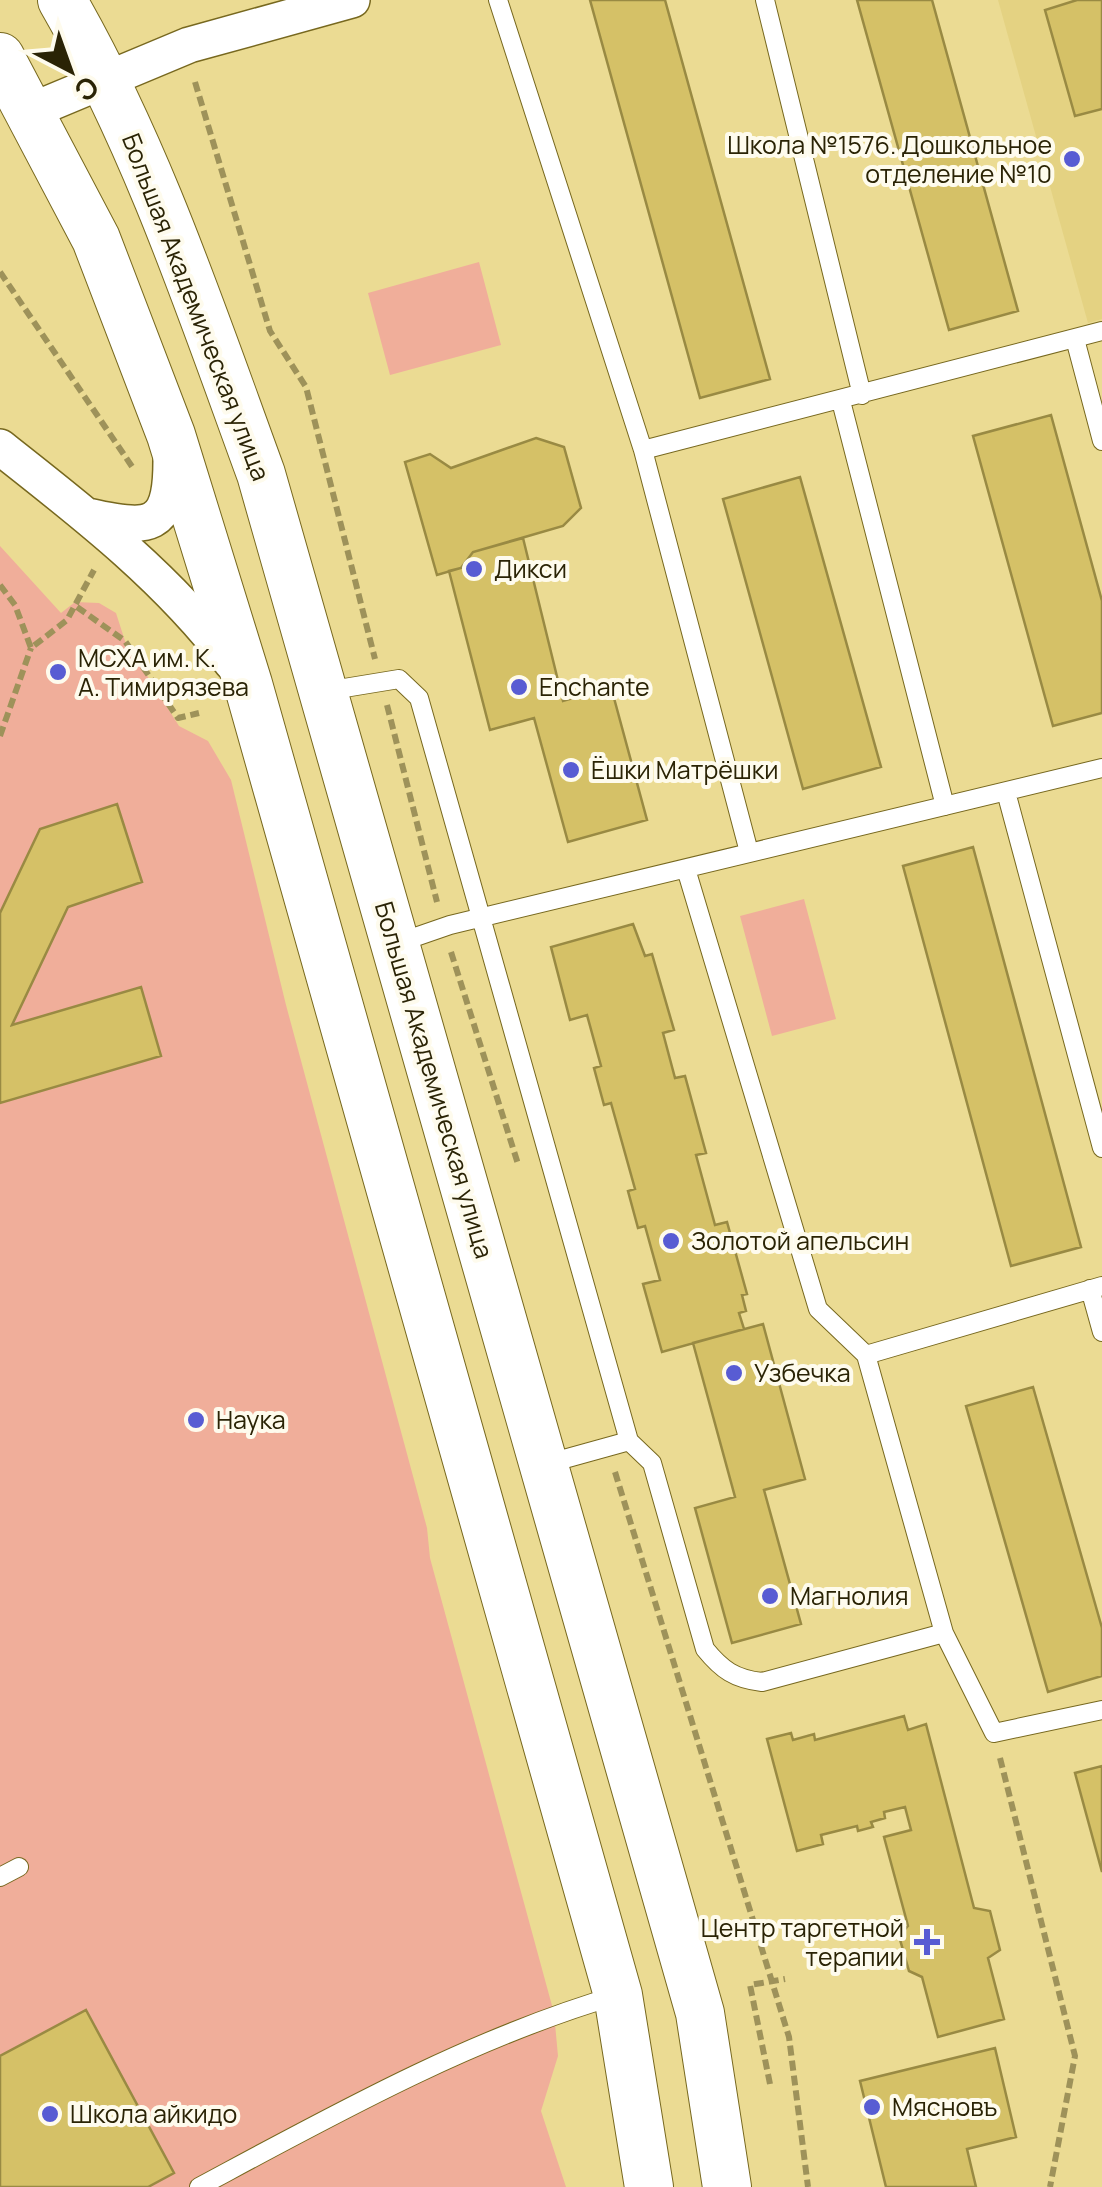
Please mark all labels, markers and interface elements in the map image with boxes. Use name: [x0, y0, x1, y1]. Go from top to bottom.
north arrow: [20, 20, 120, 120]
text: С: [67, 68, 107, 111]
place label: Школа №1576. Дошкольное отделение №10: [727, 127, 1052, 191]
street label: Большая Академическая улица: [114, 128, 279, 486]
marker: Школа №1576. Дошкольное отделение №10: [1061, 148, 1083, 170]
place label: Дикси: [494, 551, 567, 586]
marker: Дикси: [463, 558, 485, 580]
place label: МСХА им. К. А. Тимирязева: [78, 640, 249, 704]
marker: МСХА им. К. А. Тимирязева: [47, 661, 69, 683]
place label: Enchante: [539, 669, 650, 704]
marker: Enchante: [508, 676, 530, 698]
place label: Ёшки Матрёшки: [591, 752, 778, 787]
marker: Ёшки Матрёшки: [560, 759, 582, 781]
street label: Большая Академическая улица: [367, 897, 502, 1262]
place label: Золотой апельсин: [691, 1223, 909, 1258]
marker: Золотой апельсин: [660, 1230, 682, 1252]
place label: Узбечка: [754, 1355, 851, 1390]
marker: Узбечка: [723, 1362, 745, 1384]
place label: Наука: [216, 1402, 286, 1437]
marker: Наука: [185, 1409, 207, 1431]
place label: Магнолия: [790, 1578, 909, 1613]
marker: Магнолия: [759, 1585, 781, 1607]
place label: Центр таргетной терапии: [701, 1910, 904, 1974]
marker: Центр таргетной терапии: [914, 1929, 940, 1955]
place label: Мясновъ: [892, 2089, 998, 2124]
place label: Школа айкидо: [70, 2096, 237, 2131]
marker: Мясновъ: [861, 2096, 883, 2118]
marker: Школа айкидо: [39, 2103, 61, 2125]

